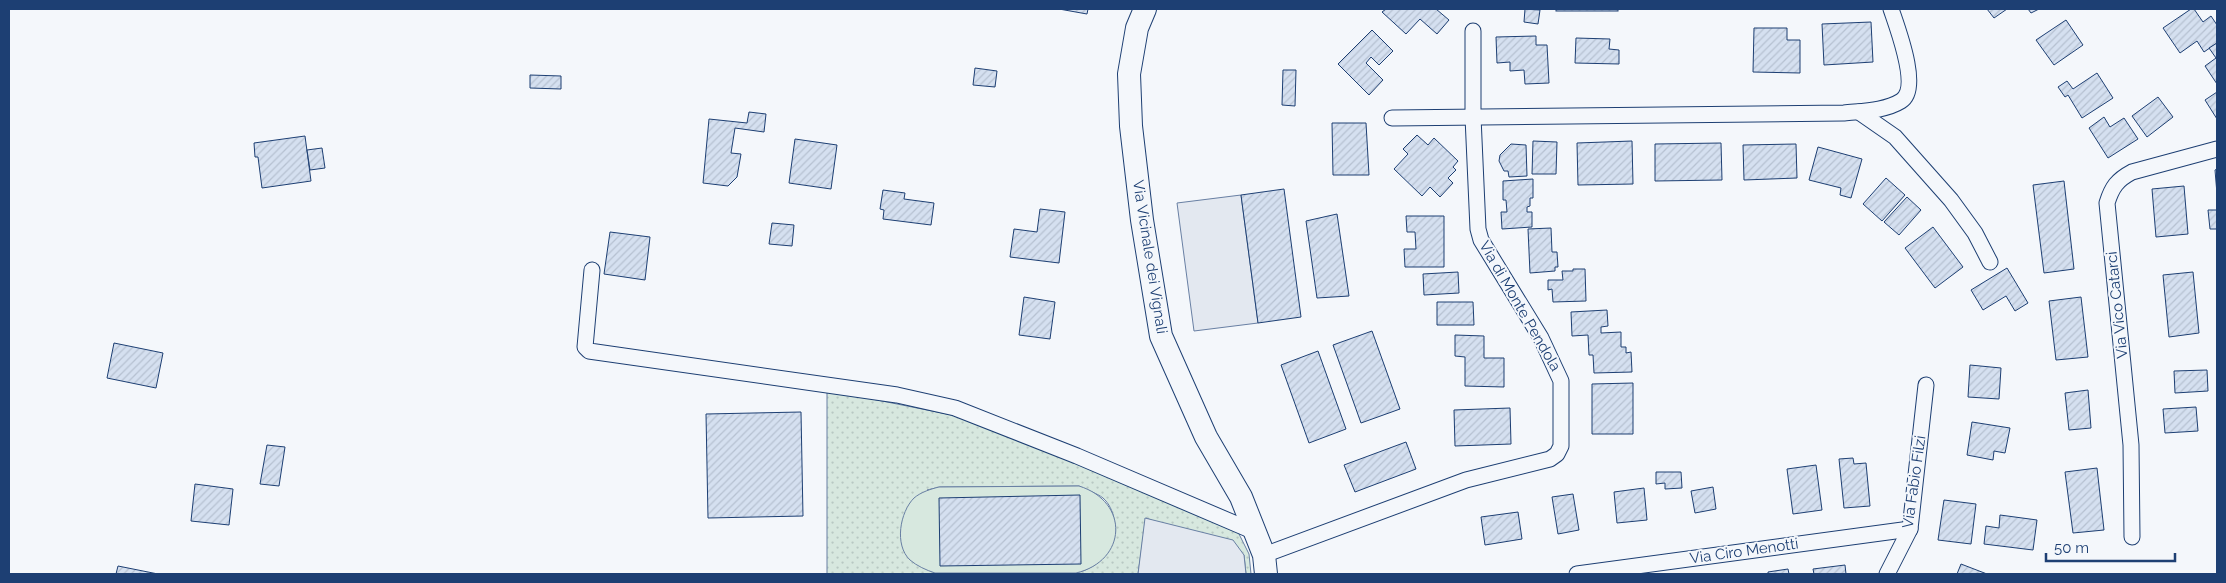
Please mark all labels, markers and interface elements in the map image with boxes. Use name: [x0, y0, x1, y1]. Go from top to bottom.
street label: Via Vicinale dei Vignali: [1129, 179, 1171, 335]
street label: Via di Monte Pendola: [1475, 238, 1565, 374]
street label: Via Vico Catarci: [2102, 251, 2132, 359]
street label: Via Fabio Filzi: [1899, 434, 1929, 530]
scale bar: [2046, 530, 2175, 562]
street label: Via Ciro Menotti: [1689, 534, 1799, 568]
text: 50 m: [2054, 539, 2089, 557]

